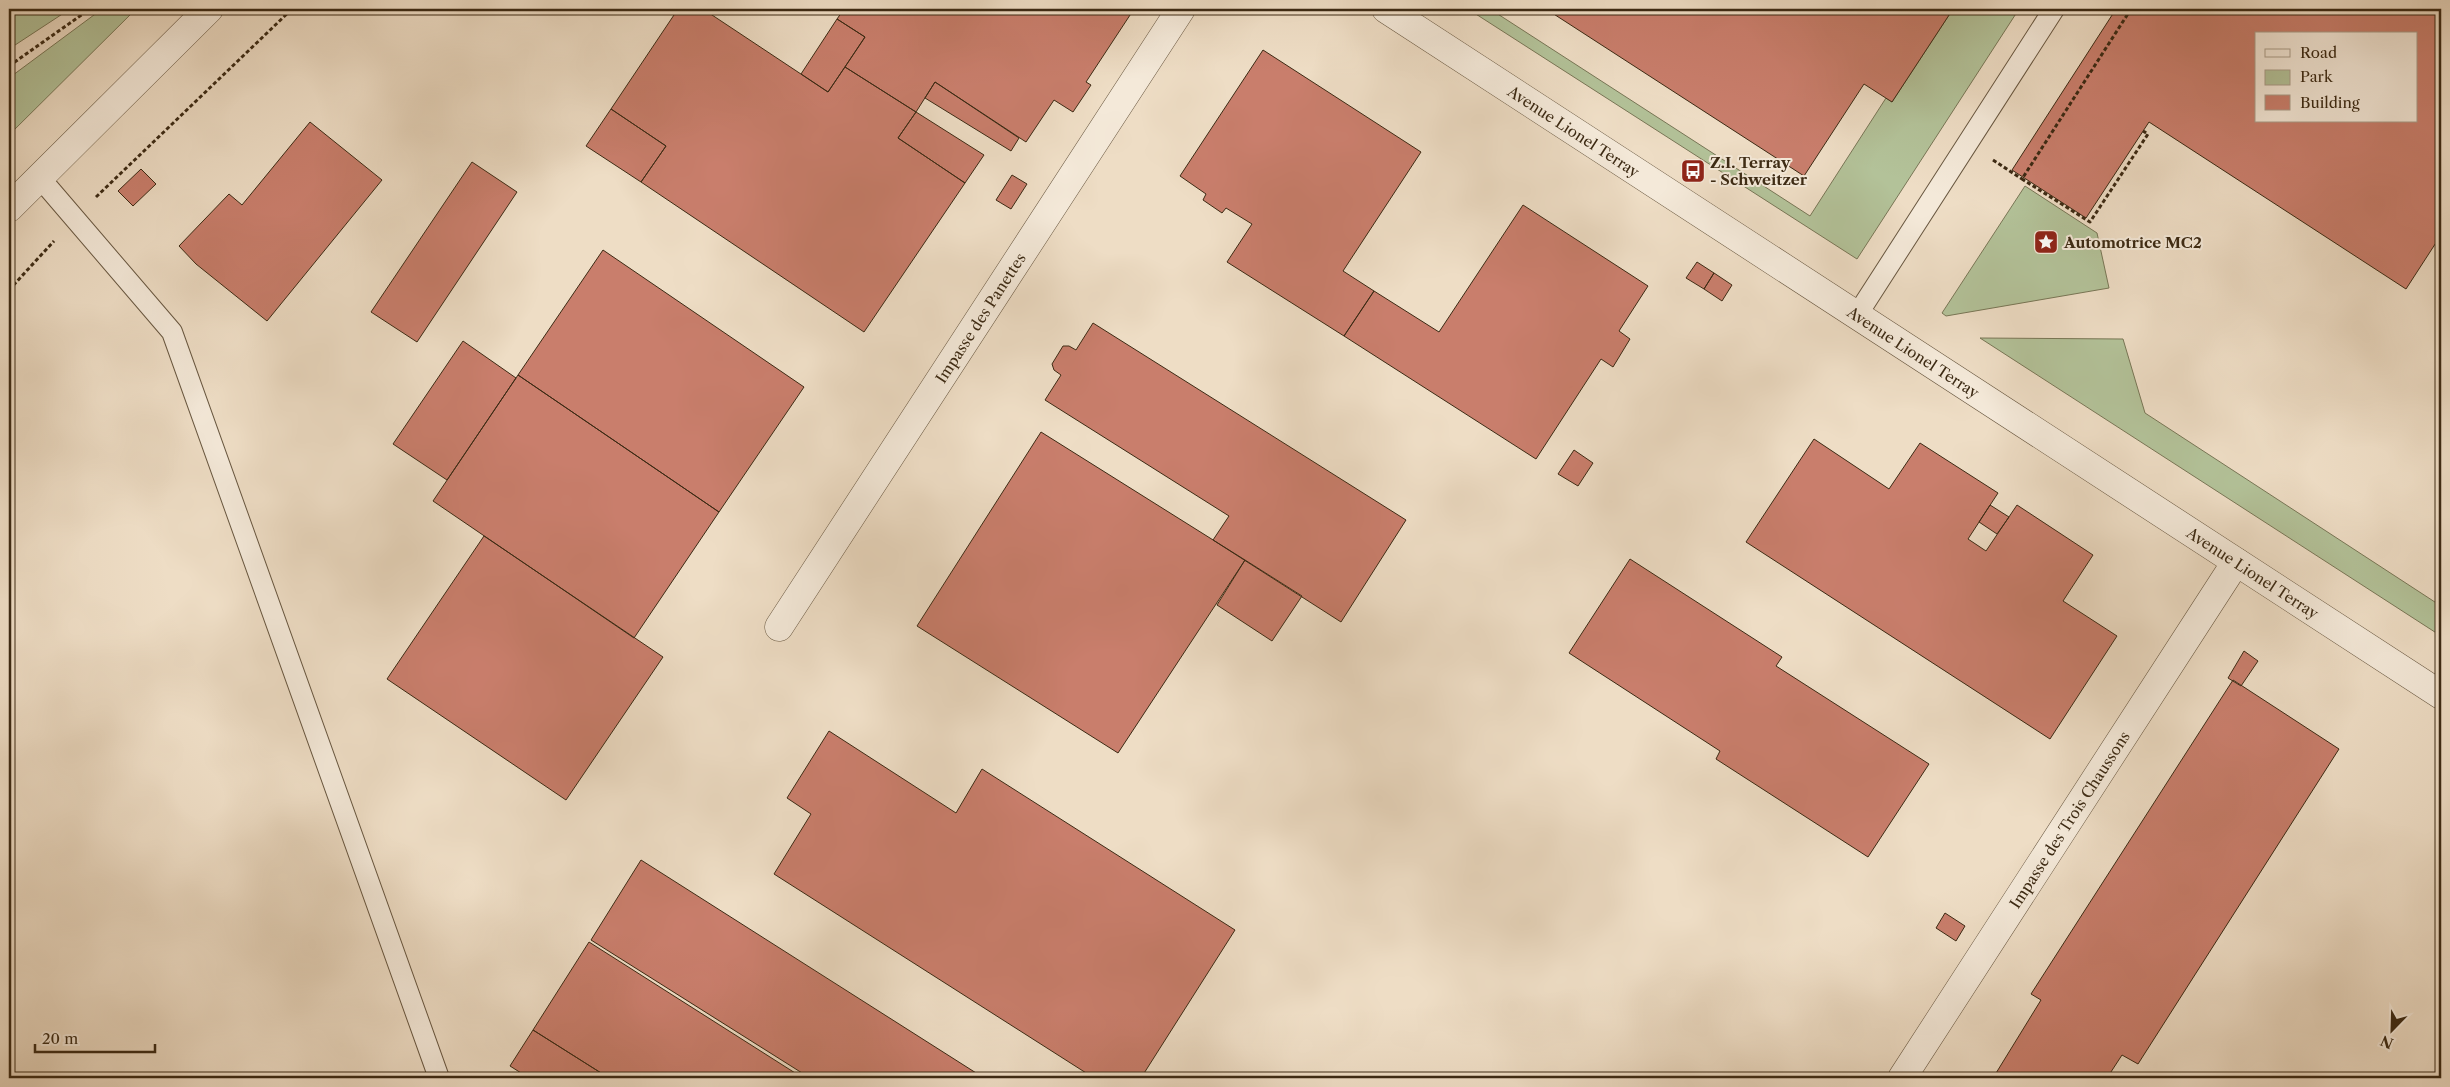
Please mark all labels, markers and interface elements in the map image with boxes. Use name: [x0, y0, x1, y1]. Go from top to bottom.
legend: [2255, 32, 2418, 122]
text: Road: [2300, 43, 2337, 62]
text: Park: [2300, 67, 2334, 86]
street label: Avenue Lionel Terray: [1503, 81, 1644, 181]
text: Building: [2300, 93, 2360, 112]
place label: Z.I. Terray - Schweitzer: [1710, 153, 1808, 189]
bus stop icon: Z.I. Terray - Schweitzer: [1680, 158, 1706, 184]
place icon: Automotrice MC2: [2033, 229, 2059, 255]
place label: Automotrice MC2: [2063, 233, 2202, 252]
street label: Impasse des Panettes: [931, 249, 1029, 386]
street label: Avenue Lionel Terray: [1843, 302, 1983, 402]
street label: Avenue Lionel Terray: [2182, 522, 2323, 623]
street label: Impasse des Trois Chaussons: [2005, 727, 2134, 912]
north arrow: [2368, 1004, 2418, 1054]
scale bar: [35, 1022, 155, 1054]
text: 20 m: [42, 1029, 78, 1048]
text: N: [2378, 1031, 2396, 1053]

